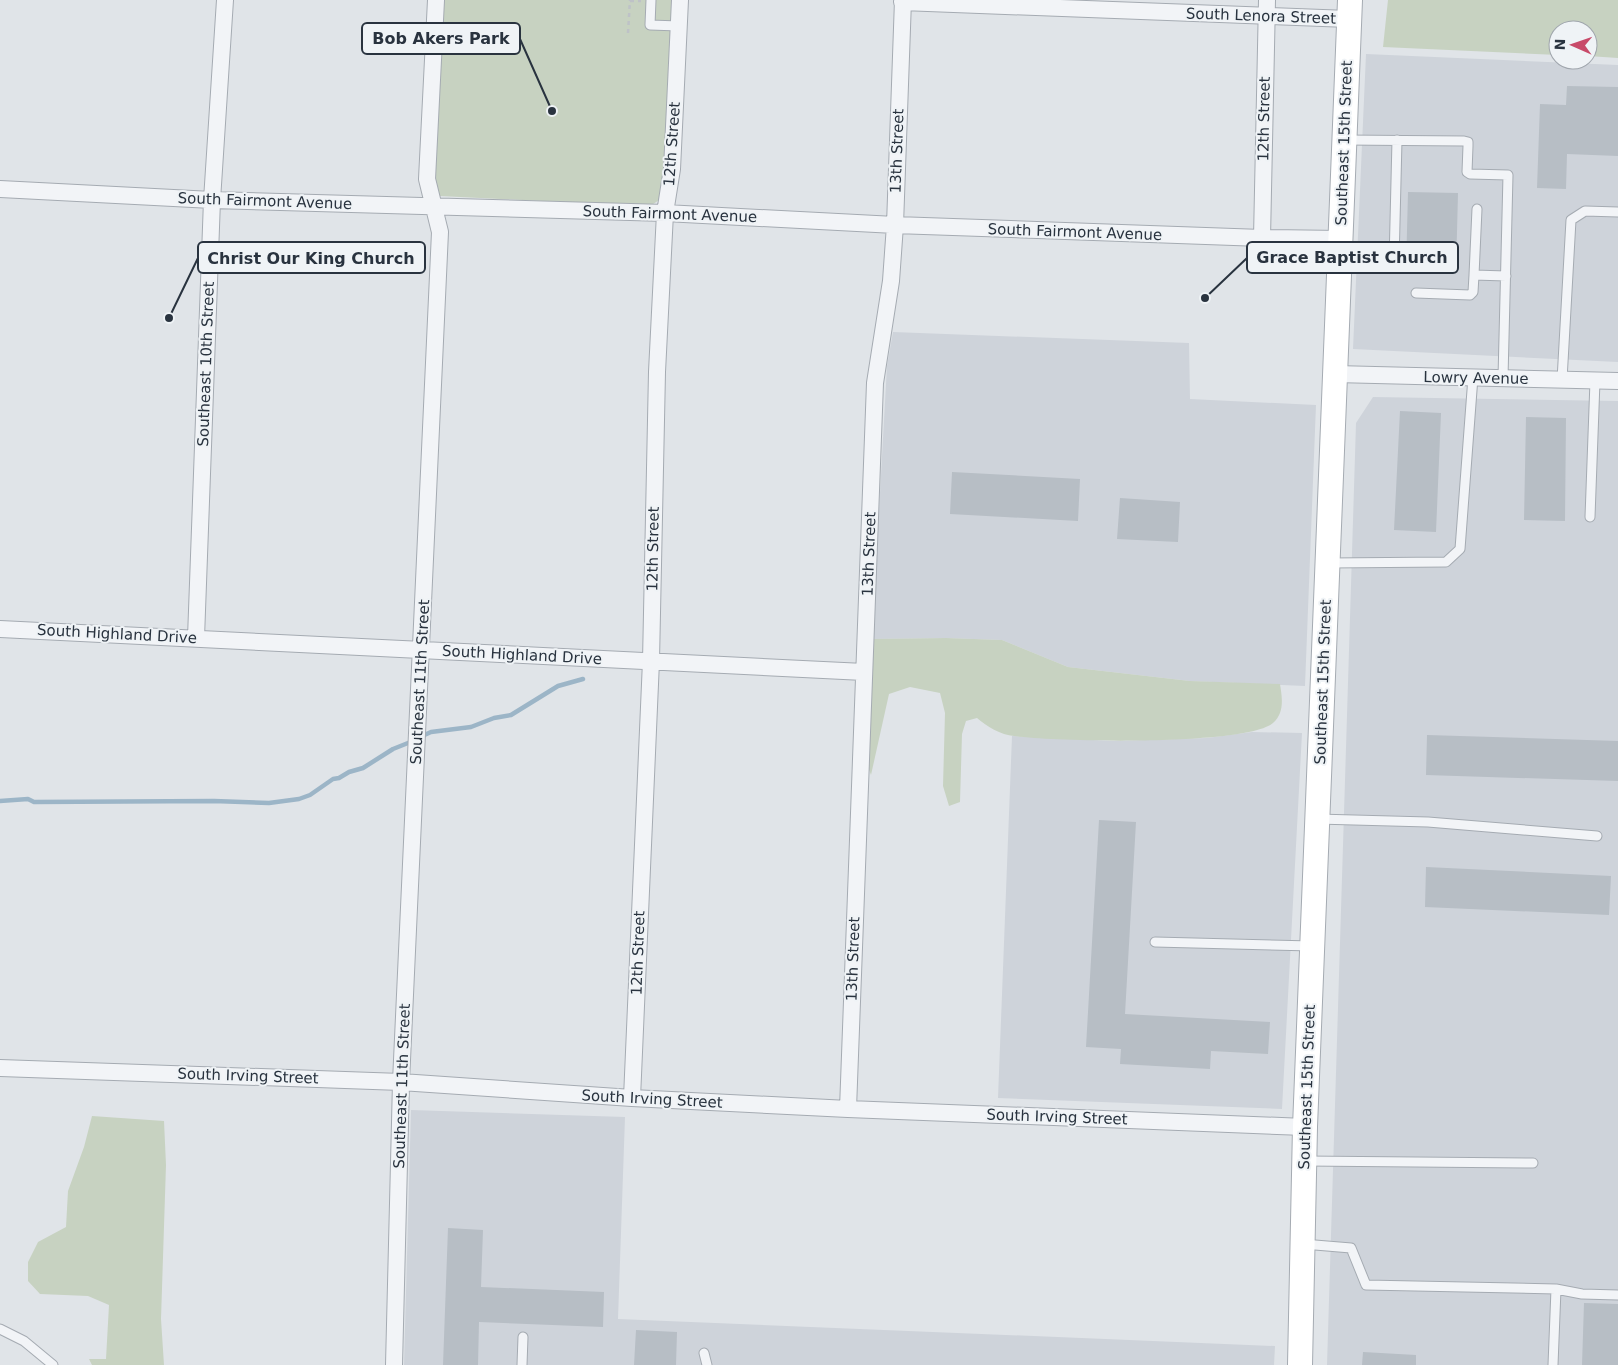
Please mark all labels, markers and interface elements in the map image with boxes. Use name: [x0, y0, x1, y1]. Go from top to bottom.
street label: South Lenora Street: [1186, 4, 1336, 28]
north arrow: [1548, 20, 1598, 70]
callout: Bob Akers Park: [362, 23, 520, 54]
text: Bob Akers Park: [372, 29, 510, 48]
text: N: [1552, 38, 1568, 51]
street label: Southeast 15th Street: [1332, 60, 1356, 226]
street label: 12th Street: [1254, 76, 1274, 162]
street label: 12th Street: [660, 101, 684, 187]
street label: 13th Street: [887, 108, 907, 194]
street label: South Fairmont Avenue: [177, 189, 353, 213]
street label: South Fairmont Avenue: [582, 202, 758, 226]
street label: South Fairmont Avenue: [987, 220, 1163, 244]
callout: Christ Our King Church: [198, 242, 425, 273]
callout: Grace Baptist Church: [1247, 242, 1458, 273]
text: Grace Baptist Church: [1256, 248, 1448, 267]
text: Christ Our King Church: [207, 249, 415, 268]
street label: Southeast 10th Street: [194, 281, 218, 447]
street label: Lowry Avenue: [1423, 368, 1529, 388]
street label: 12th Street: [643, 506, 663, 592]
street label: 13th Street: [859, 511, 879, 597]
street label: Southeast 11th Street: [407, 599, 433, 765]
street label: Southeast 15th Street: [1311, 599, 1335, 765]
street label: South Highland Drive: [37, 621, 197, 647]
street label: South Highland Drive: [442, 642, 602, 668]
street label: 12th Street: [628, 910, 648, 996]
street label: 13th Street: [843, 916, 863, 1002]
street label: Southeast 11th Street: [390, 1003, 414, 1169]
street label: Southeast 15th Street: [1295, 1004, 1319, 1170]
street label: South Irving Street: [177, 1065, 319, 1087]
street label: South Irving Street: [581, 1086, 723, 1112]
street label: South Irving Street: [986, 1106, 1128, 1128]

